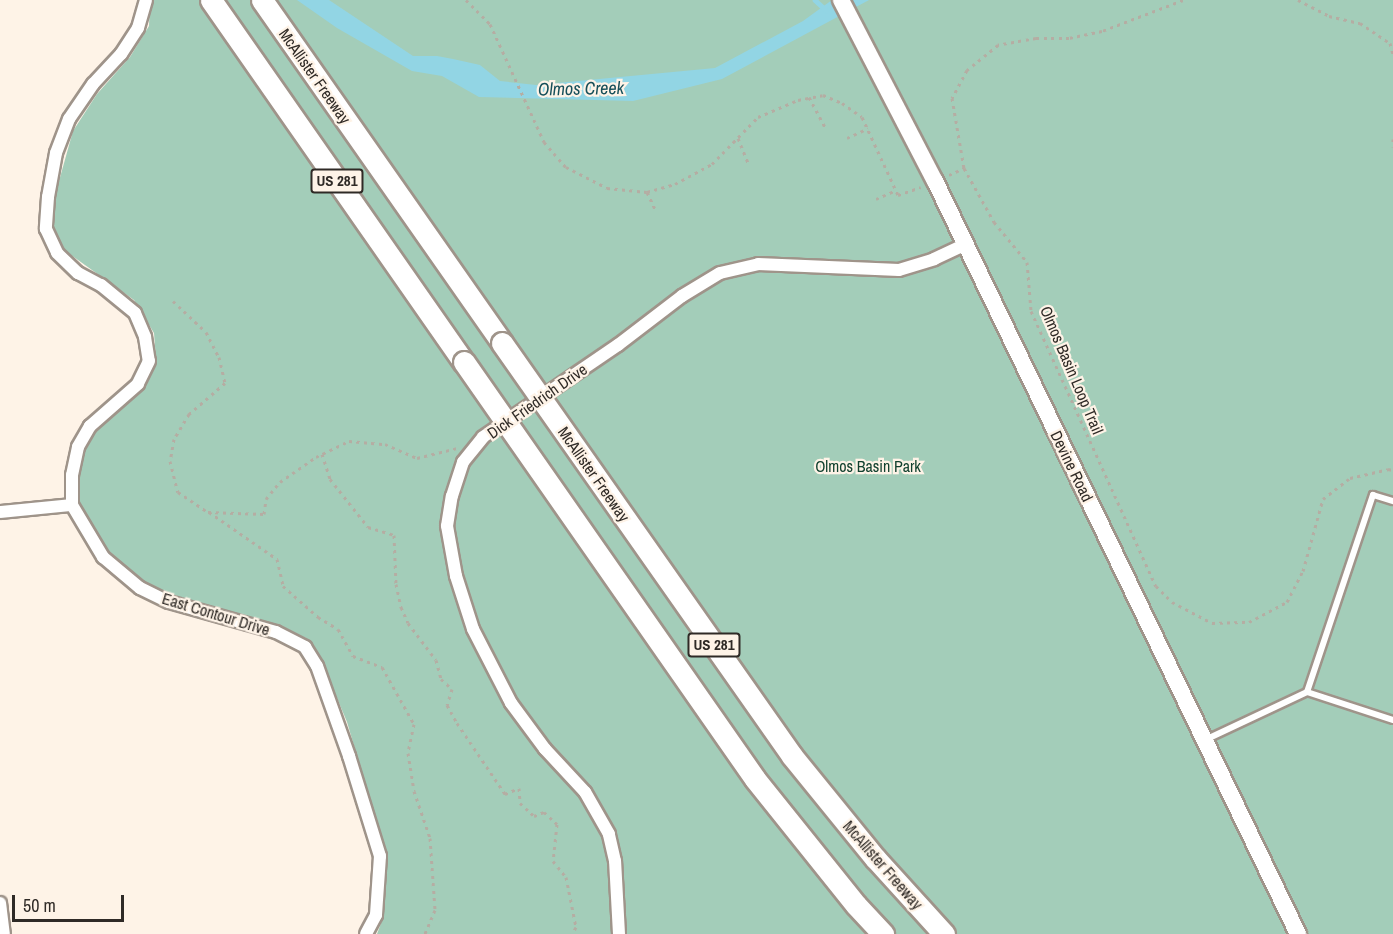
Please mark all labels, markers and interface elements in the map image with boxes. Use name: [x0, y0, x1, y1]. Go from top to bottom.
street label: McAllister Freeway: [275, 25, 355, 127]
water label: Olmos Creek: [538, 77, 624, 101]
road number: US 281: [310, 169, 364, 193]
street label: Olmos Basin Loop Trail: [1036, 303, 1108, 437]
street label: Dick Friedrich Drive: [483, 359, 591, 443]
street label: McAllister Freeway: [554, 423, 634, 525]
street label: Devine Road: [1047, 427, 1097, 505]
park label: Olmos Basin Park: [815, 456, 921, 476]
street label: East Contour Drive: [160, 589, 272, 639]
road number: US 281: [687, 633, 741, 657]
street label: McAllister Freeway: [839, 817, 927, 913]
scale bar: [15, 883, 128, 921]
text: 50 m: [23, 893, 56, 918]

